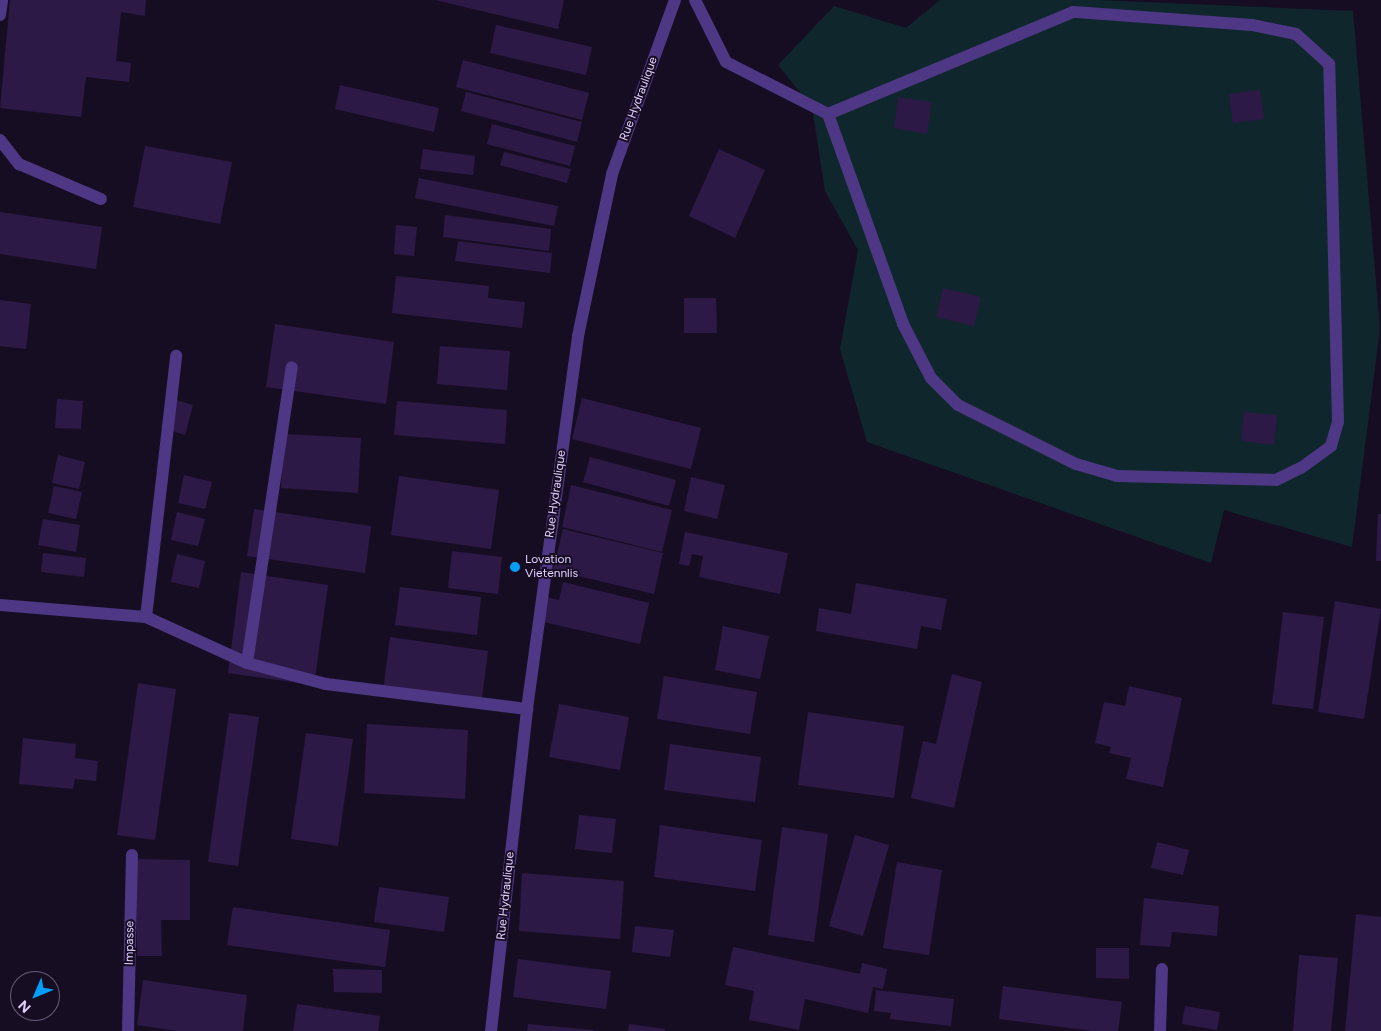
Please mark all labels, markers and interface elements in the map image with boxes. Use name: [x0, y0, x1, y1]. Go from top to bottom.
street label: Rue Hydraulique: [617, 55, 661, 143]
street label: Rue Hydraulique: [543, 449, 569, 539]
place label: Lovation Vietennlis: [525, 553, 578, 581]
marker: Lovation Vietennlis: [509, 561, 521, 573]
street label: Rue Hydraulique: [494, 851, 518, 941]
street label: Impasse: [122, 921, 138, 965]
north arrow: [10, 971, 60, 1021]
text: N: [15, 996, 35, 1016]

